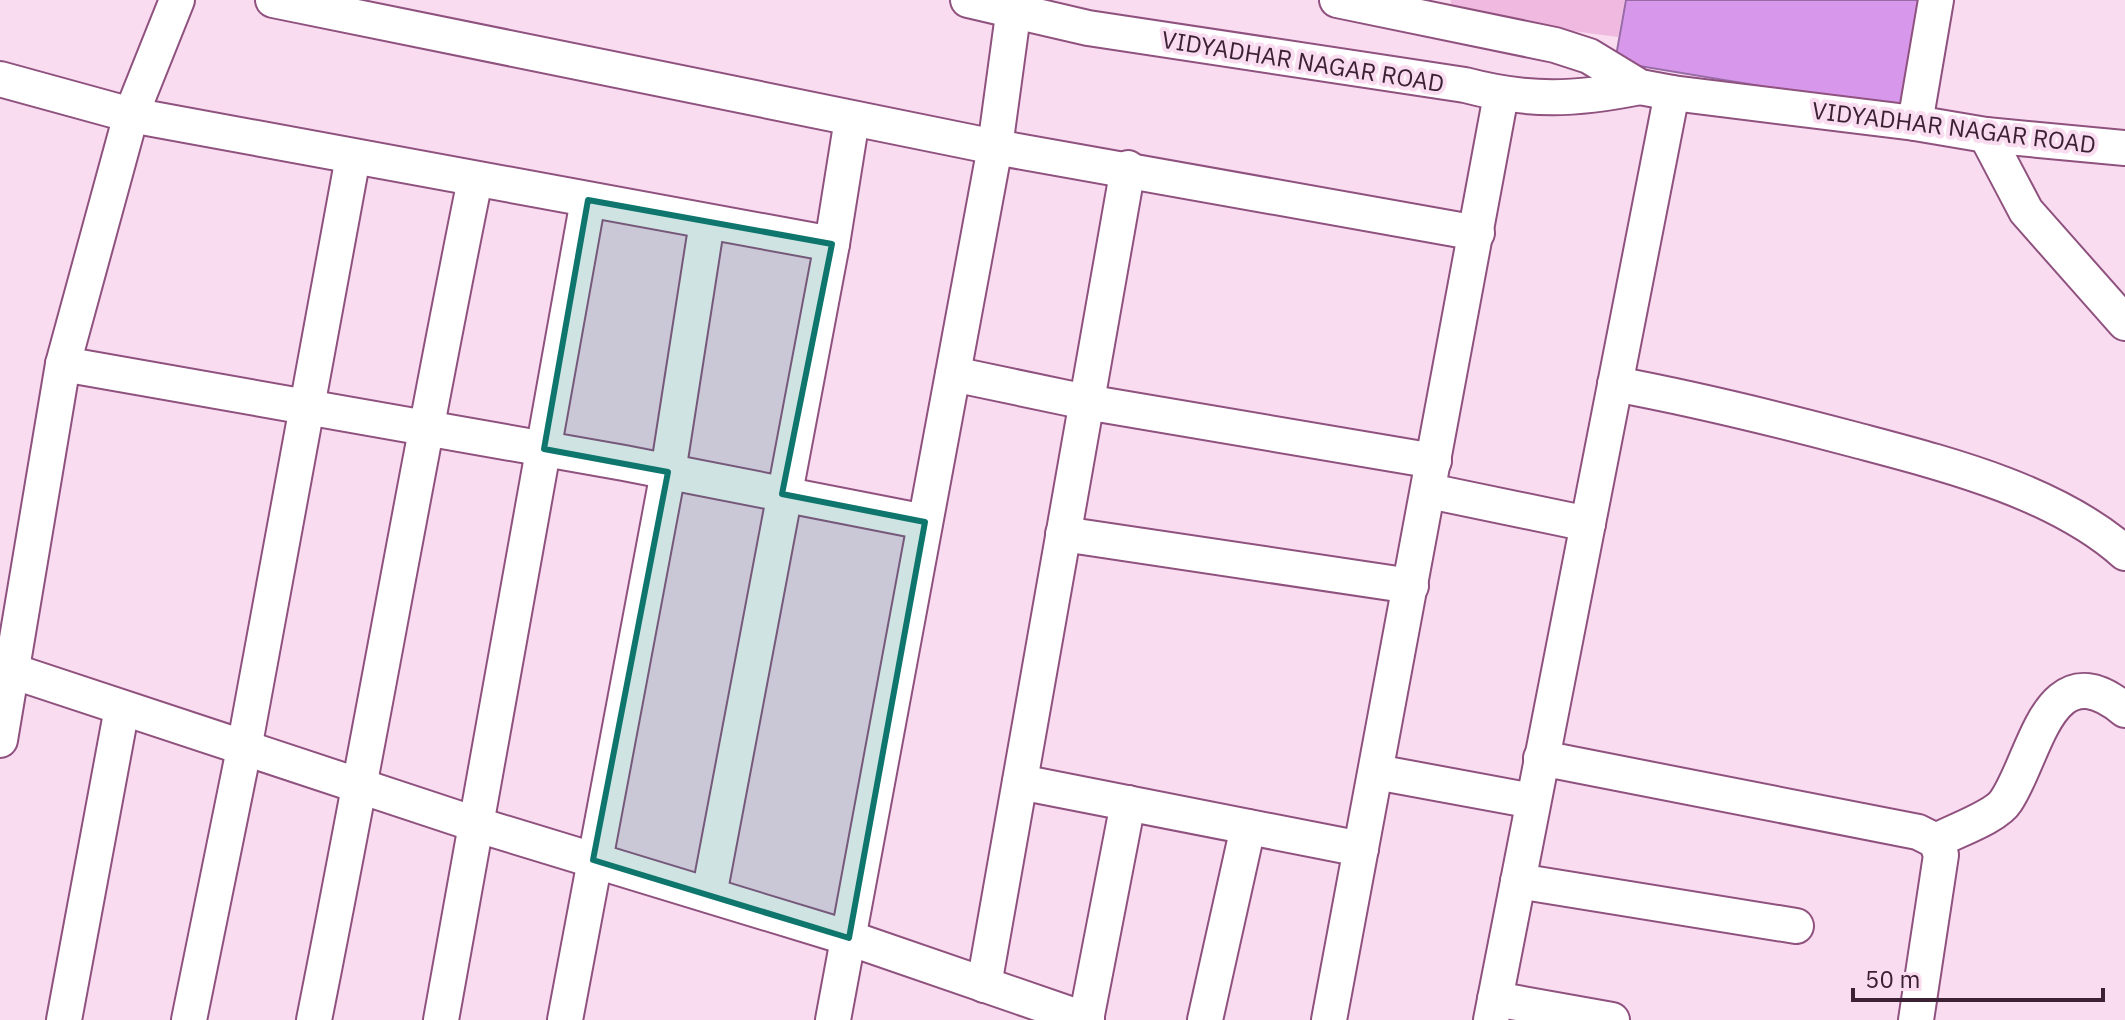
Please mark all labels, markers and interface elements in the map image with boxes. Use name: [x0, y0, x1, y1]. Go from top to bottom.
street label: VIDYADHAR NAGAR ROAD: [1159, 23, 1447, 99]
street label: VIDYADHAR NAGAR ROAD: [1810, 94, 2098, 160]
scale bar: [1853, 952, 2103, 1002]
text: 50 m: [1865, 963, 1920, 995]

